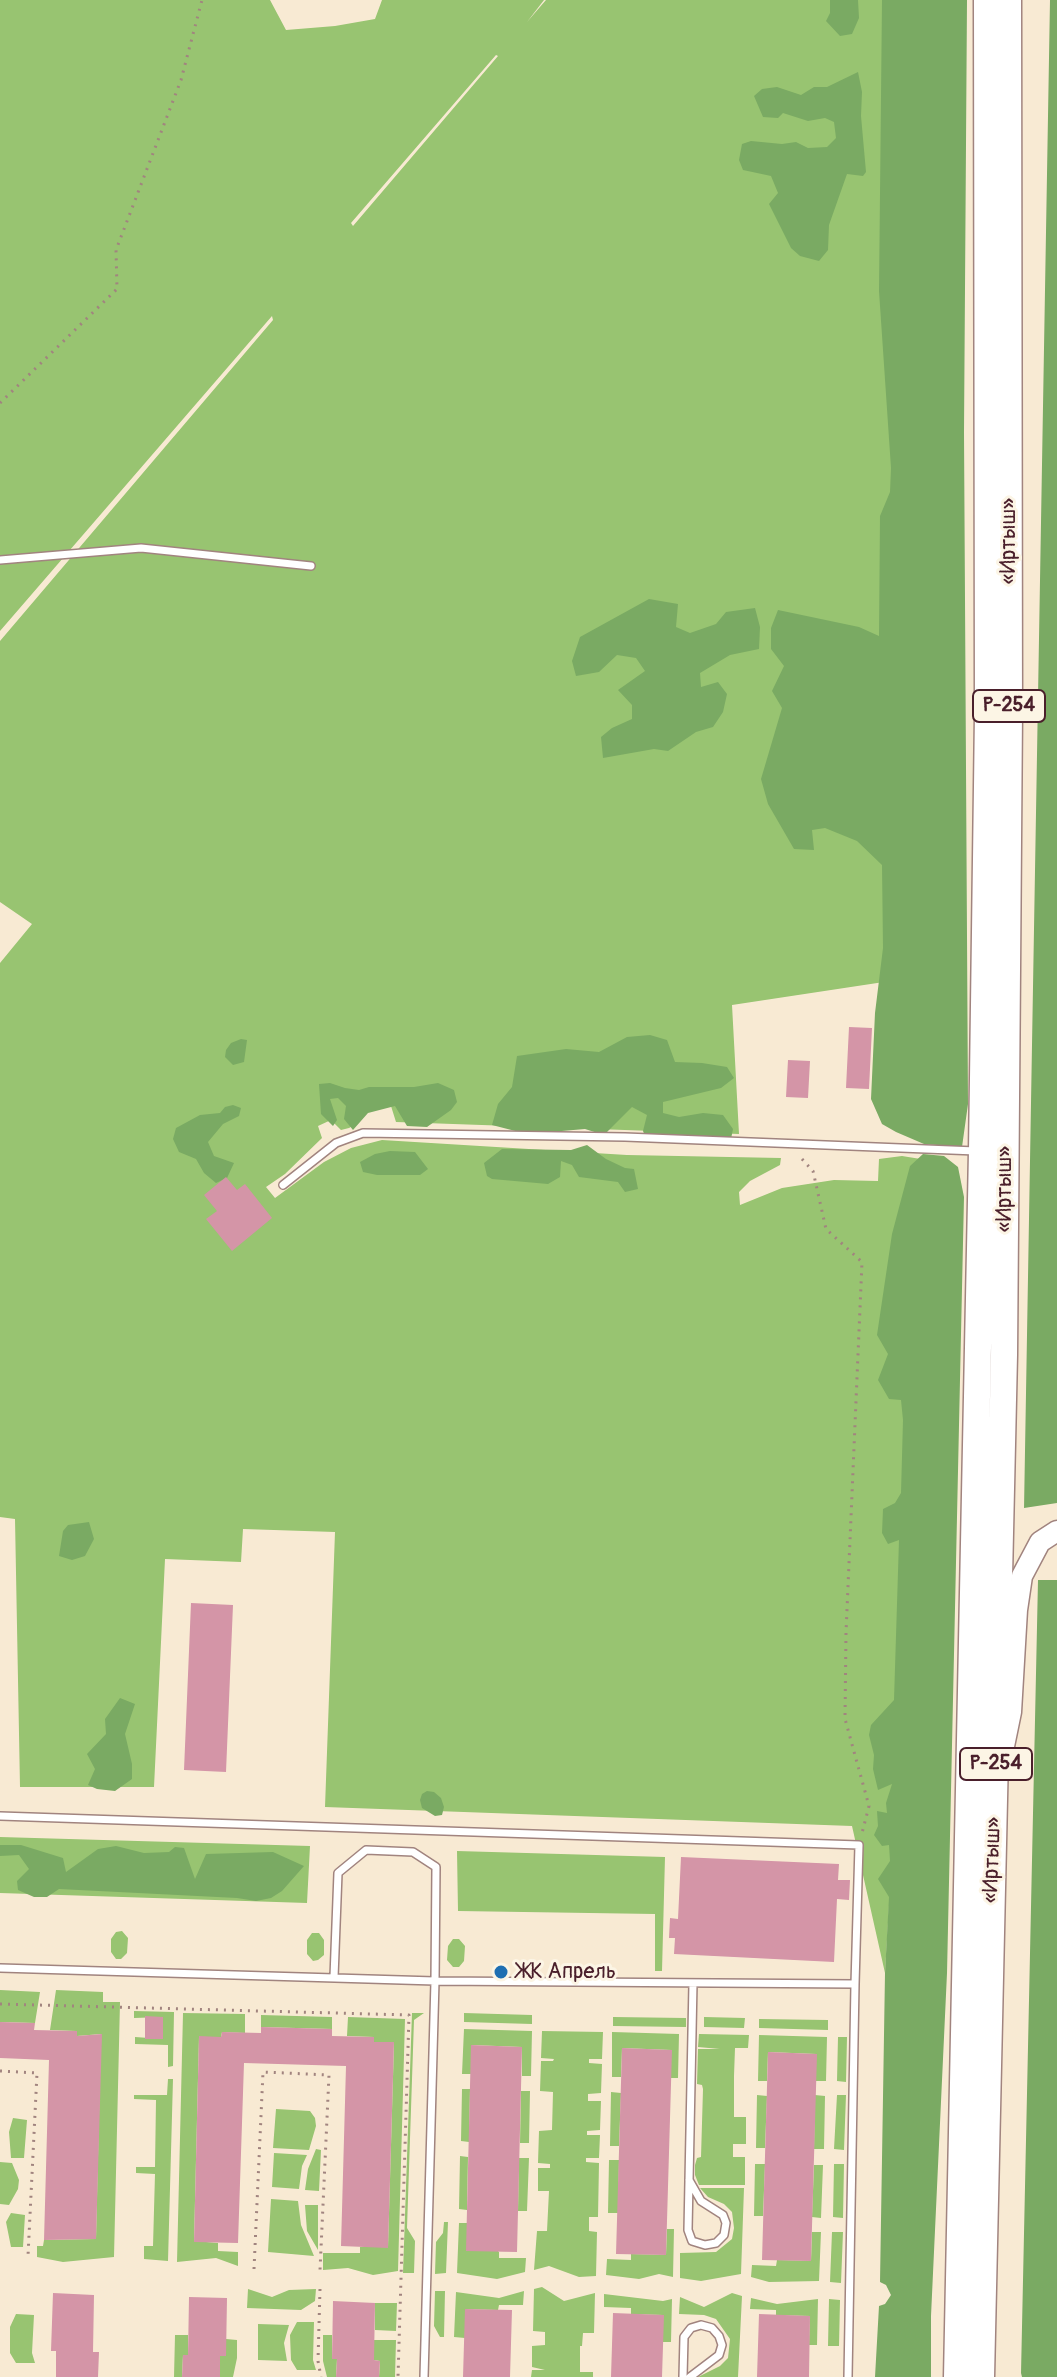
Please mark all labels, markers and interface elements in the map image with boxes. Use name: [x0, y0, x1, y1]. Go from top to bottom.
street label: «Иртыш»: [996, 498, 1022, 584]
road number: Р-254: [973, 690, 1045, 722]
street label: «Иртыш»: [992, 1146, 1018, 1232]
road number: Р-254: [960, 1748, 1032, 1780]
street label: «Иртыш»: [978, 1816, 1008, 1904]
place label: ЖК Апрель: [517, 1959, 616, 1985]
marker: ЖК Апрель: [492, 1963, 510, 1981]

